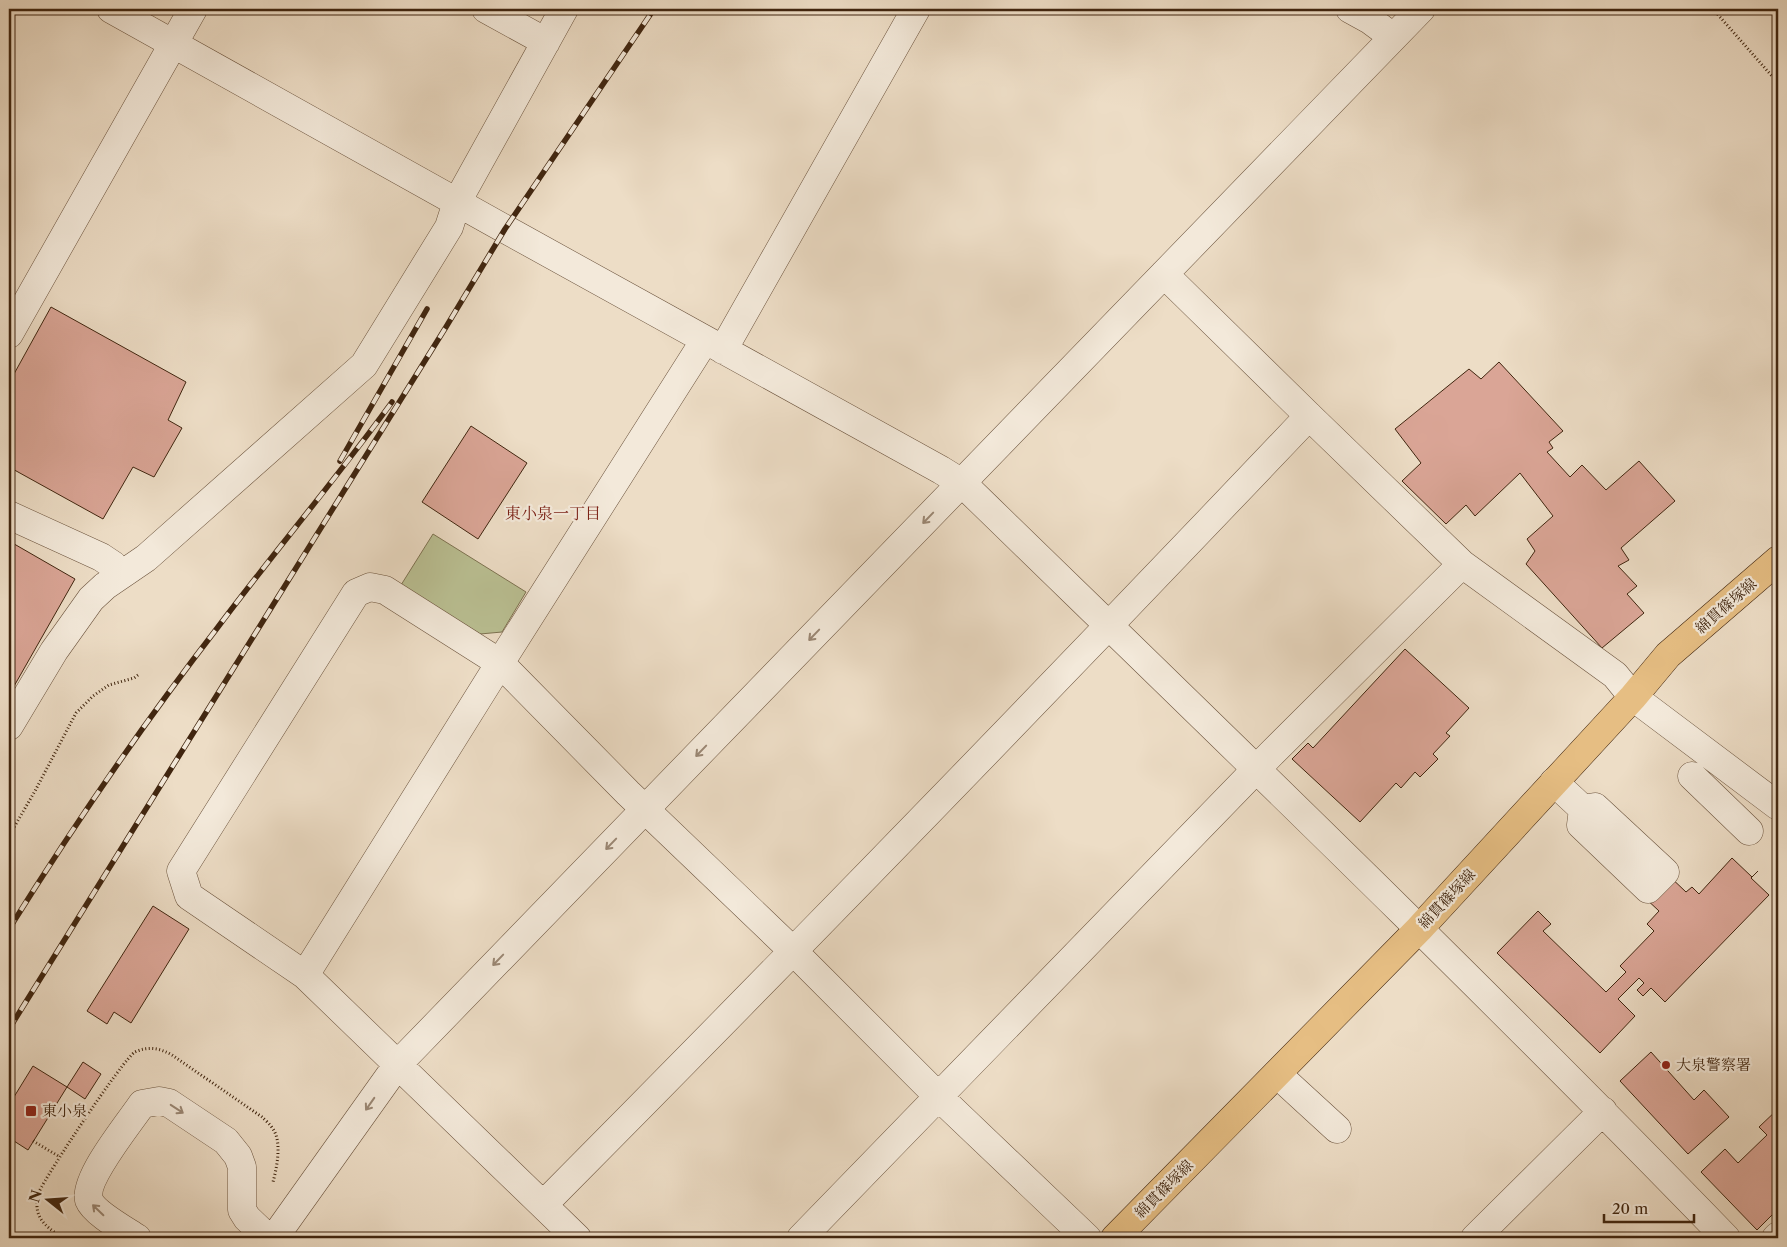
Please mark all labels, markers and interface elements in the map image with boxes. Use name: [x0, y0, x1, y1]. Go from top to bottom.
district label: 東小泉一丁目: [505, 503, 601, 523]
one-way arrow: [922, 512, 934, 525]
street label: 綿貫篠塚線: [1691, 574, 1760, 637]
one-way arrow: [808, 629, 820, 641]
one-way arrow: [695, 745, 707, 757]
one-way arrow: [605, 837, 617, 850]
street label: 綿貫篠塚線: [1414, 865, 1479, 933]
one-way arrow: [492, 954, 504, 967]
place label: 大泉警察署: [1676, 1055, 1751, 1074]
marker: 大泉警察署: [1660, 1059, 1672, 1071]
one-way arrow: [365, 1097, 375, 1111]
place label: 東小泉: [42, 1101, 87, 1120]
marker: 東小泉: [24, 1104, 38, 1118]
one-way arrow: [170, 1104, 184, 1114]
street label: 綿貫篠塚線: [1130, 1155, 1197, 1222]
north arrow: [22, 1174, 72, 1224]
text: N: [25, 1188, 46, 1205]
scale bar: [1604, 1192, 1694, 1224]
text: 20 m: [1612, 1199, 1648, 1218]
one-way arrow: [92, 1204, 104, 1216]

